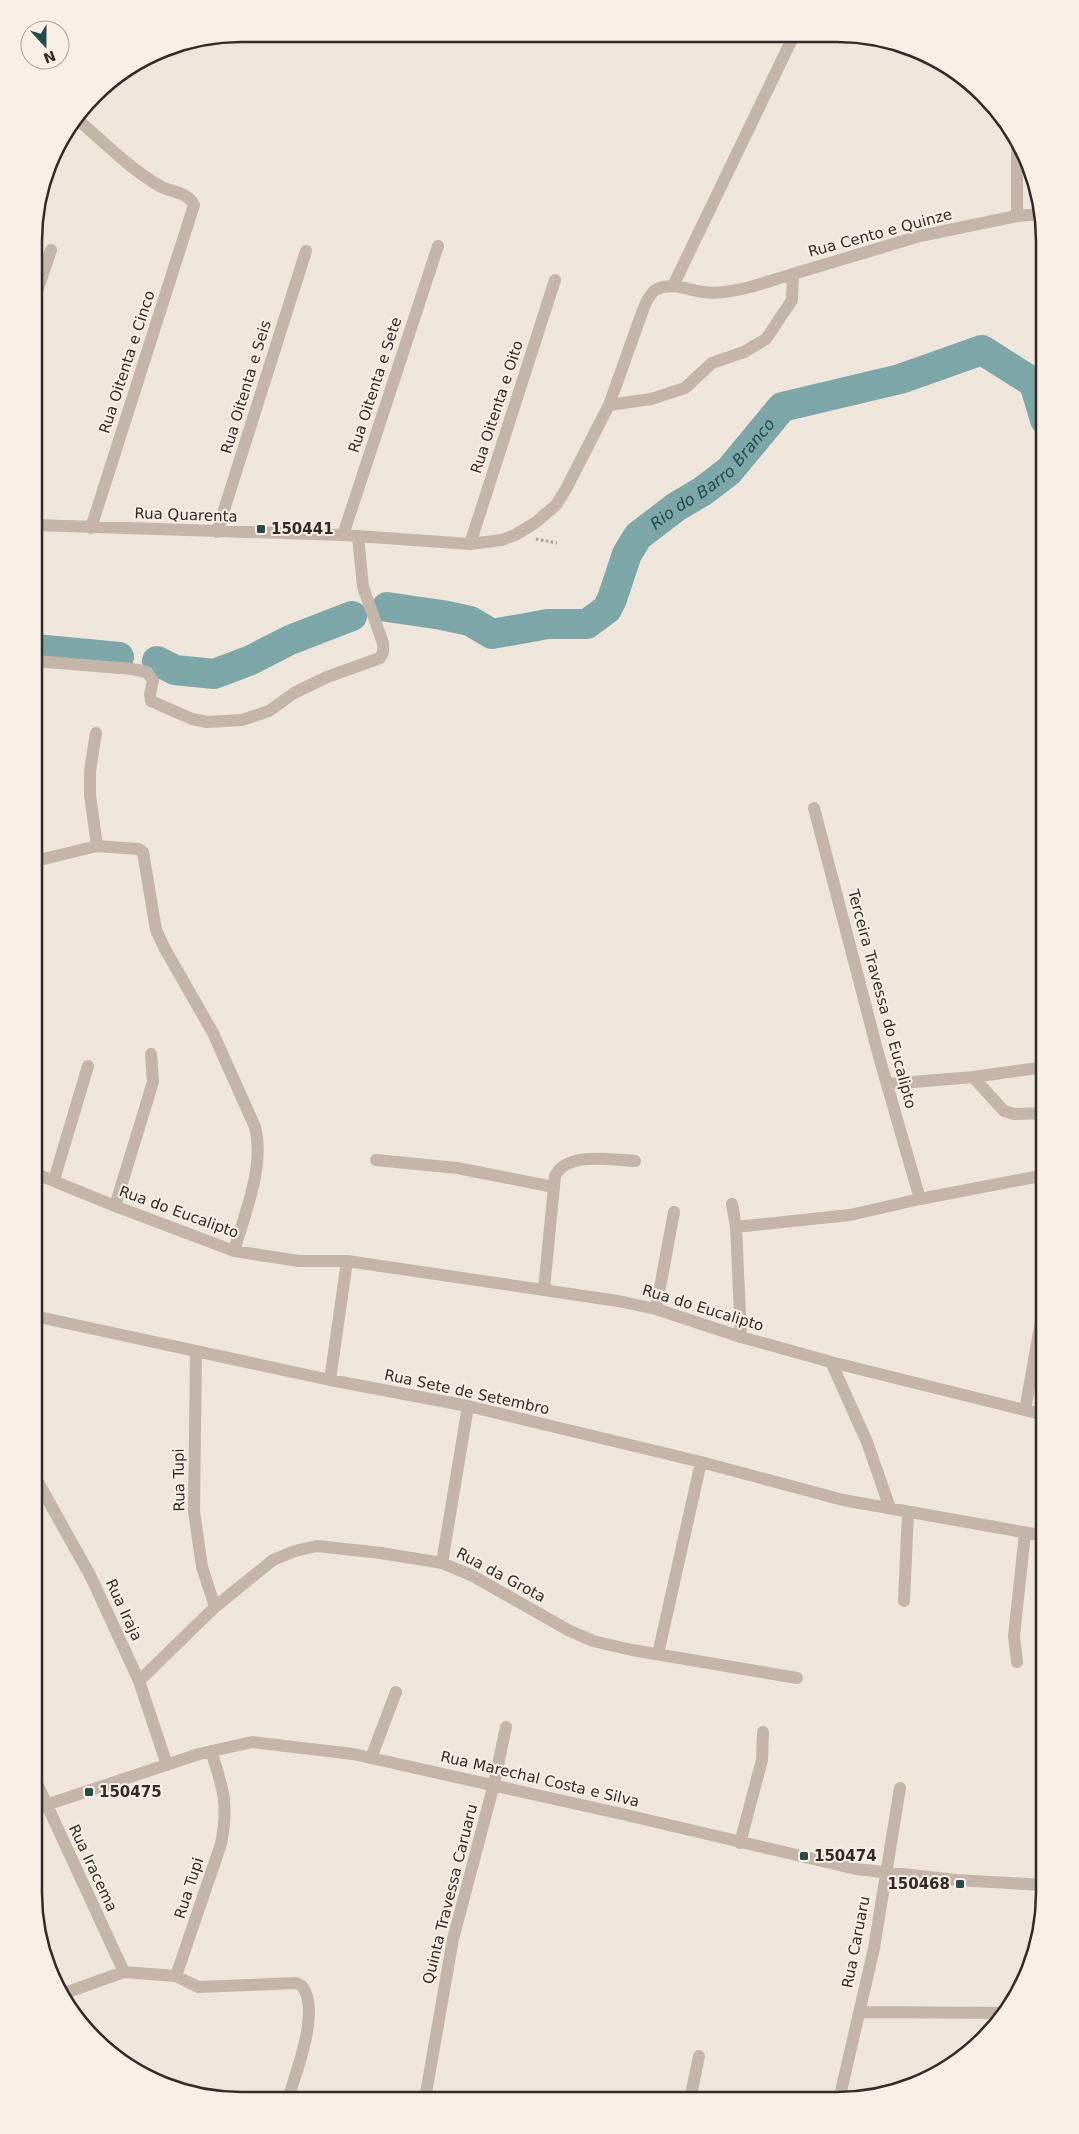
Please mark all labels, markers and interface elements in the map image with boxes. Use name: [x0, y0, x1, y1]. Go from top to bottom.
north arrow: [20, 20, 70, 70]
text: N: [41, 48, 58, 67]
street label: Rua Cento e Quinze: [806, 205, 954, 261]
street label: Rua Oitenta e Cinco: [95, 288, 159, 436]
street label: Rua Oitenta e Sete: [345, 315, 405, 455]
street label: Rua Oitenta e Seis: [217, 318, 275, 456]
street label: Rua Oitenta e Oito: [467, 338, 527, 476]
water label: Rio do Barro Branco: [646, 414, 779, 533]
street label: Rua Quarenta: [134, 504, 238, 526]
place label: 150441: [271, 520, 334, 538]
marker: 150441: [255, 523, 267, 535]
street label: Terceira Travessa do Eucalipto: [844, 886, 920, 1111]
street label: Rua do Eucalipto: [117, 1182, 241, 1242]
street label: Rua do Eucalipto: [640, 1281, 766, 1335]
street label: Rua Sete de Setembro: [383, 1366, 551, 1418]
street label: Rua Tupi: [169, 1448, 189, 1512]
street label: Rua da Grota: [453, 1544, 549, 1606]
street label: Rua Iraja: [102, 1576, 146, 1644]
street label: Rua Marechal Costa e Silva: [439, 1747, 641, 1811]
place label: 150475: [99, 1783, 162, 1801]
marker: 150475: [83, 1786, 95, 1798]
street label: Quinta Travessa Caruaru: [419, 1802, 481, 1986]
street label: Rua Iracema: [65, 1821, 121, 1915]
place label: 150474: [814, 1847, 877, 1865]
marker: 150474: [798, 1850, 810, 1862]
street label: Rua Tupi: [171, 1855, 207, 1921]
place label: 150468: [887, 1875, 950, 1893]
marker: 150468: [954, 1878, 966, 1890]
street label: Rua Caruaru: [838, 1894, 874, 1990]

